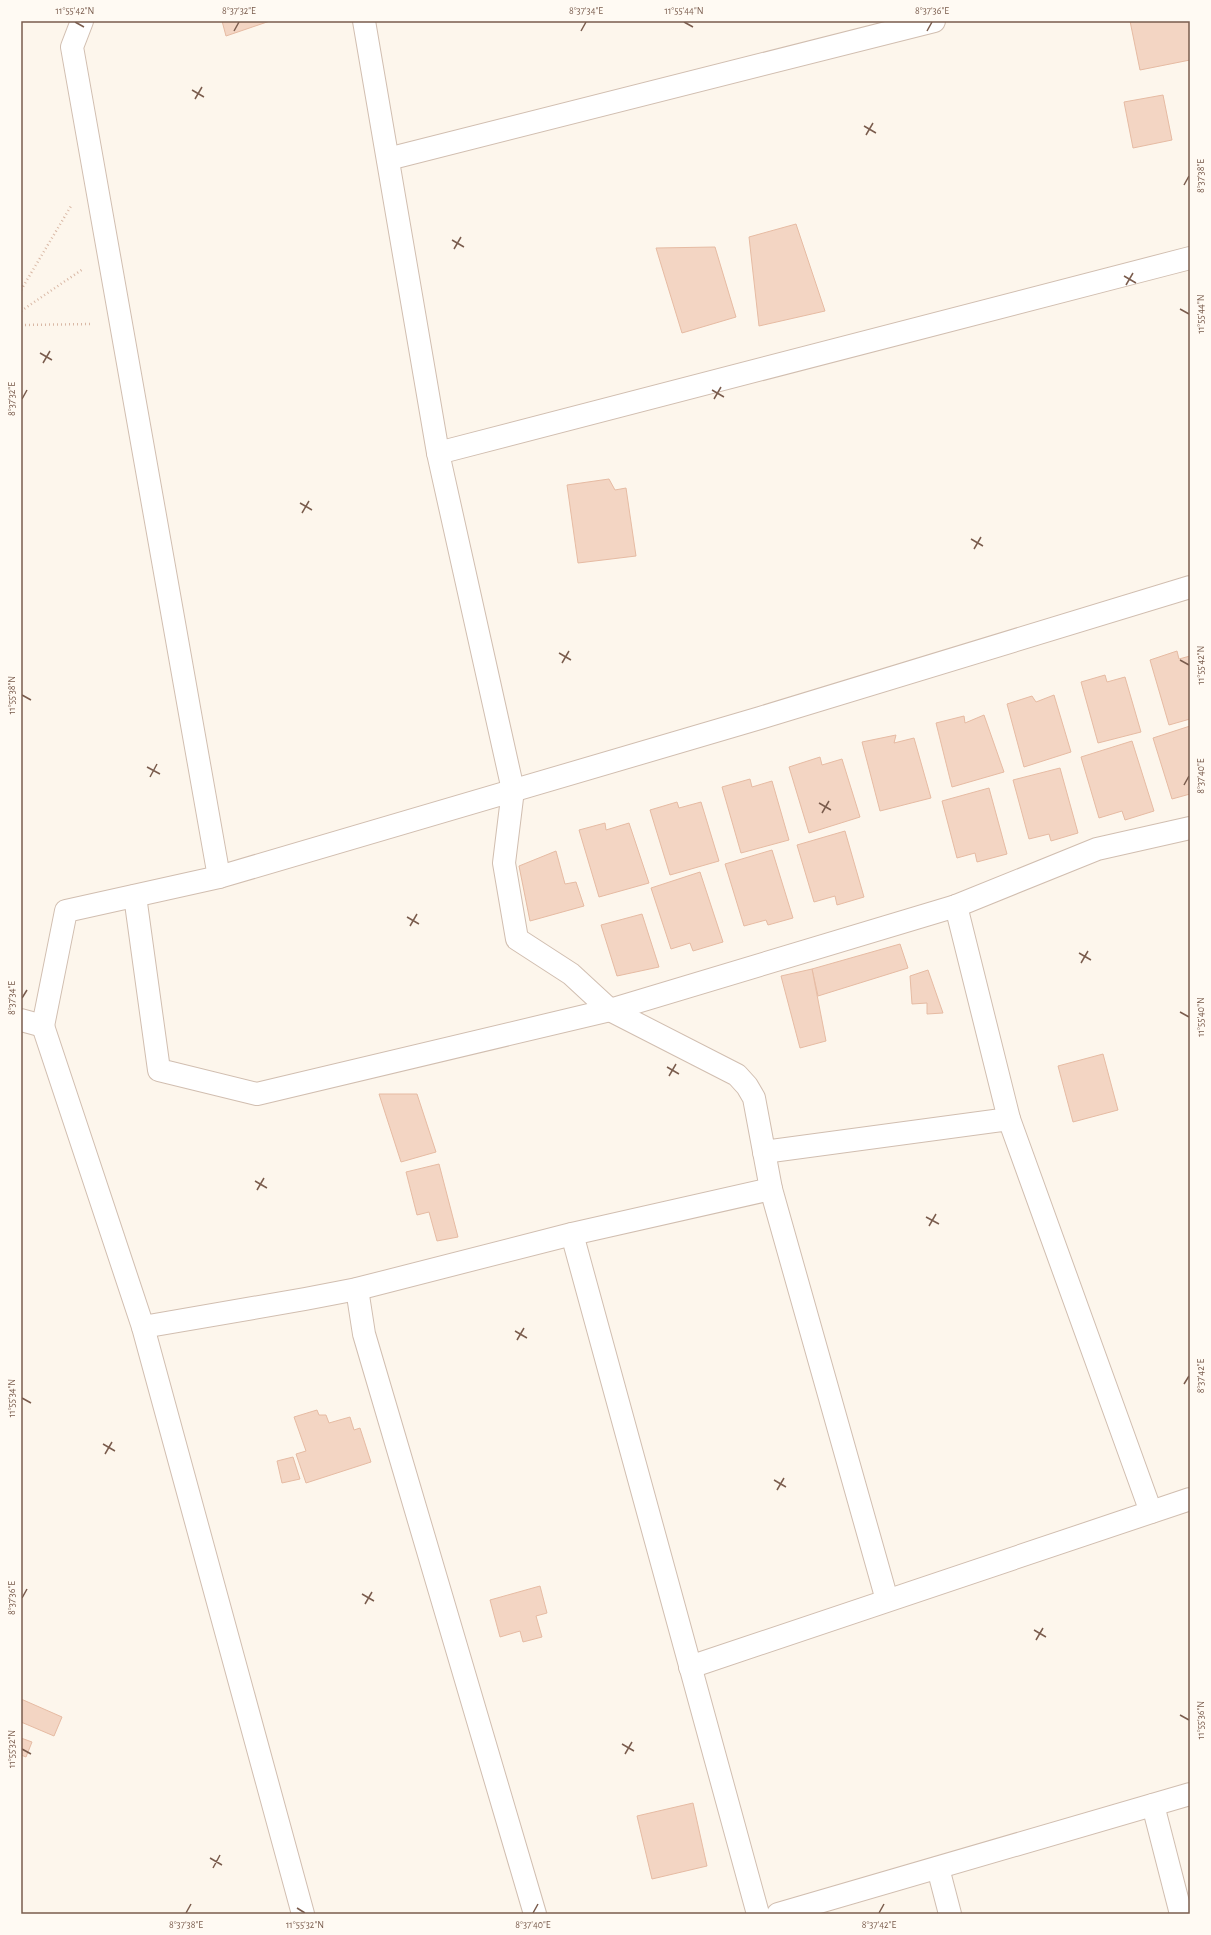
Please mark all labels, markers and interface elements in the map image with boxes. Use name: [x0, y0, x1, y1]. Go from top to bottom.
text: 11°55'42"N: [56, 6, 94, 16]
text: 8°37'32"E: [222, 6, 256, 16]
text: 8°37'34"E: [569, 6, 603, 16]
text: 11°55'44"N: [664, 6, 704, 16]
text: 8°37'36"E: [915, 6, 949, 16]
text: 8°37'38"E: [1196, 159, 1206, 193]
text: 11°55'44"N: [1196, 294, 1206, 334]
text: 8°37'32"E: [7, 382, 17, 416]
text: 11°55'42"N: [1196, 646, 1206, 684]
text: 11°55'38"N: [7, 676, 17, 714]
text: 8°37'40"E: [1196, 758, 1206, 794]
text: 8°37'34"E: [7, 981, 17, 1015]
text: 11°55'40"N: [1196, 997, 1206, 1037]
text: 8°37'42"E: [1196, 1359, 1206, 1393]
text: 11°55'34"N: [7, 1379, 17, 1417]
text: 8°37'36"E: [7, 1581, 17, 1615]
text: 11°55'36"N: [1196, 1701, 1206, 1739]
text: 11°55'32"N: [7, 1730, 17, 1768]
text: 8°37'38"E: [169, 1920, 203, 1930]
text: 11°55'32"N: [286, 1920, 324, 1930]
text: 8°37'40"E: [515, 1920, 551, 1930]
text: 8°37'42"E: [862, 1920, 896, 1930]

